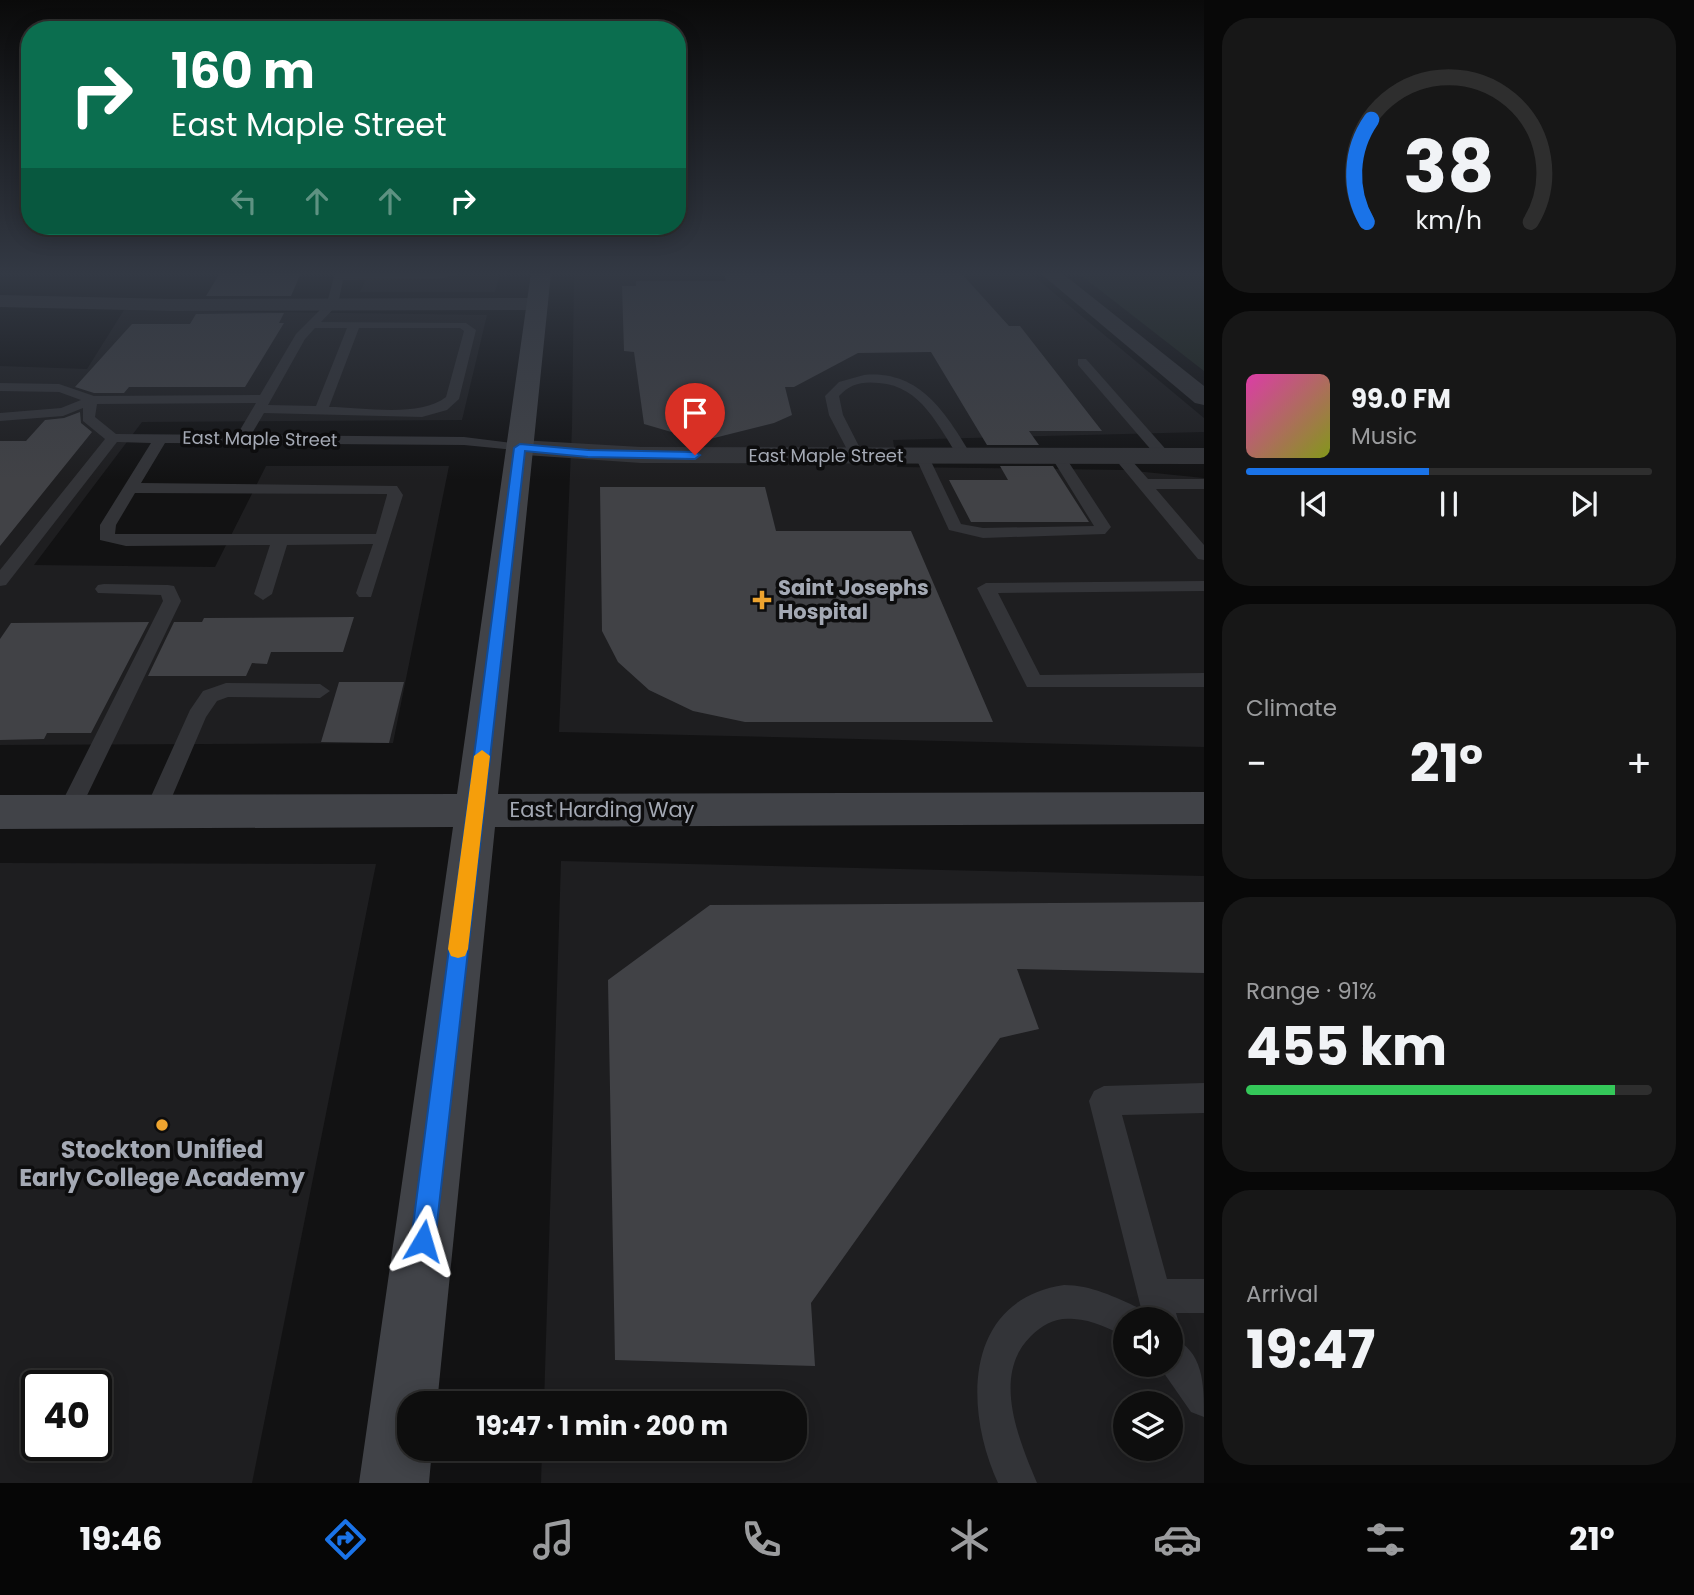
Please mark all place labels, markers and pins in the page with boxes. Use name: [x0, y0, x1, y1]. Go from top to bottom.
pin: [665, 383, 725, 455]
place label: Saint Josephs Hospital: [778, 573, 929, 626]
marker: Saint Josephs Hospital: [752, 590, 772, 610]
marker: Stockton Unified Early College Academy: [154, 1117, 170, 1133]
place label: Stockton Unified Early College Academy: [19, 1133, 306, 1194]

